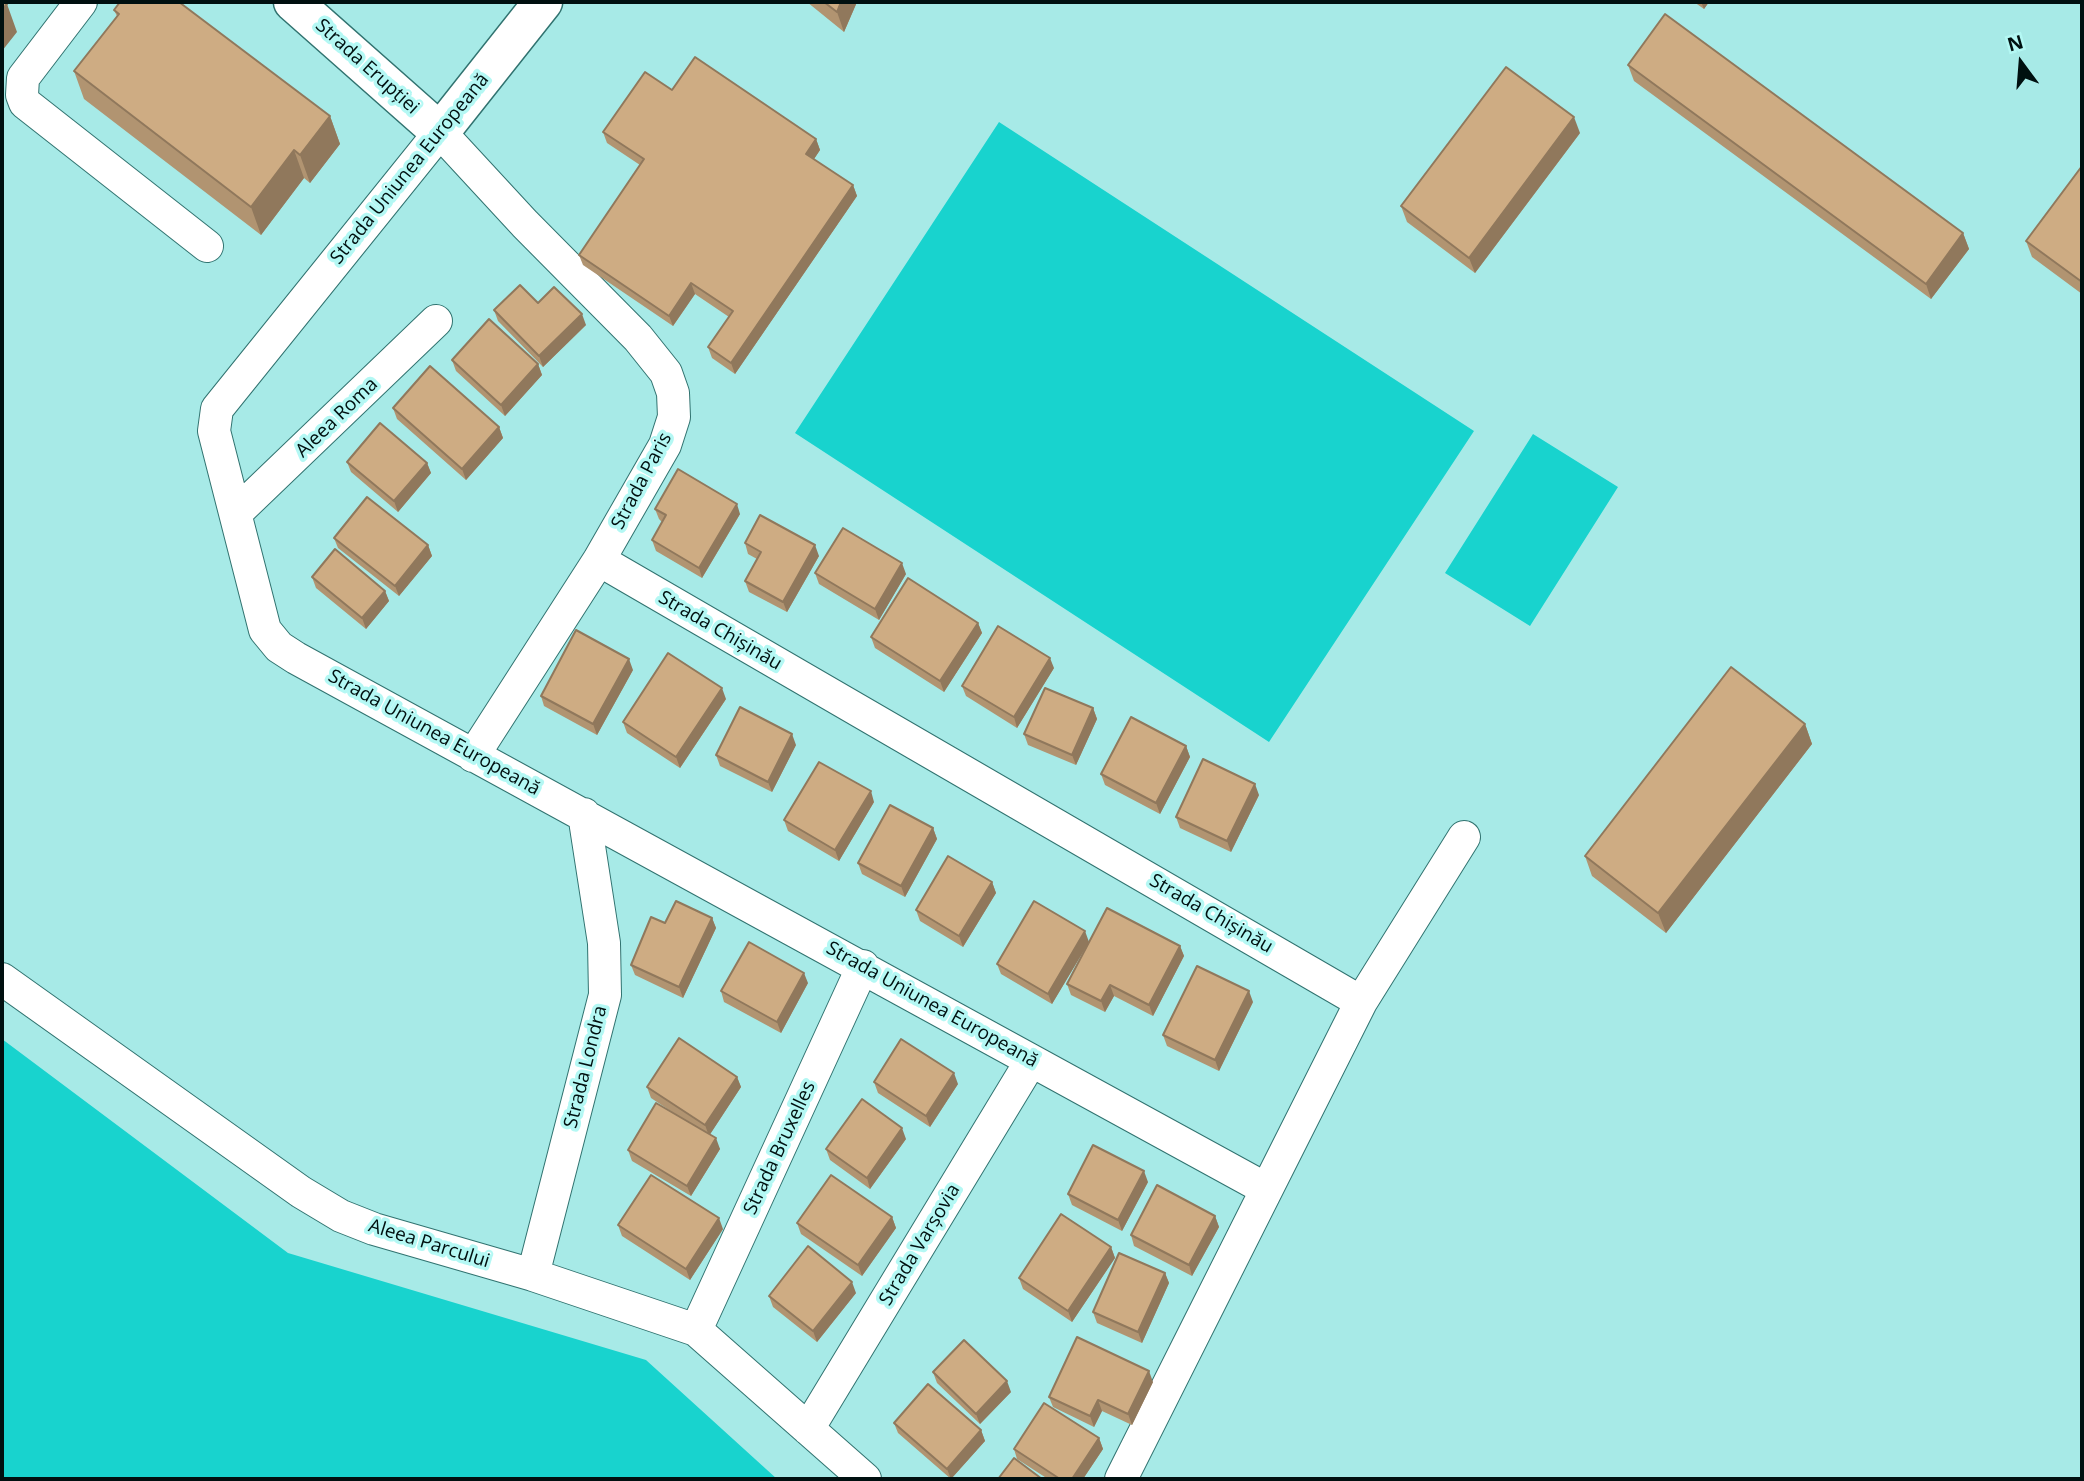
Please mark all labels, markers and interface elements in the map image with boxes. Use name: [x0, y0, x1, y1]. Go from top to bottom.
street label: Strada Erupției: [311, 15, 423, 119]
north arrow: [1986, 28, 2056, 98]
text: N: [2004, 28, 2026, 57]
street label: Strada Uniunea Europeană: [326, 69, 494, 269]
street label: Aleea Roma: [291, 373, 383, 463]
street label: Strada Paris: [607, 429, 677, 533]
street label: Strada Chișinău: [654, 586, 786, 676]
street label: Strada Uniunea Europeană: [324, 665, 544, 801]
street label: Strada Chișinău: [1145, 869, 1277, 959]
street label: Strada Uniunea Europeană: [822, 937, 1042, 1073]
street label: Strada Londra: [560, 1003, 612, 1131]
street label: Strada Bruxelles: [739, 1078, 821, 1218]
street label: Strada Varșovia: [875, 1180, 965, 1310]
street label: Aleea Parcului: [366, 1215, 492, 1273]

